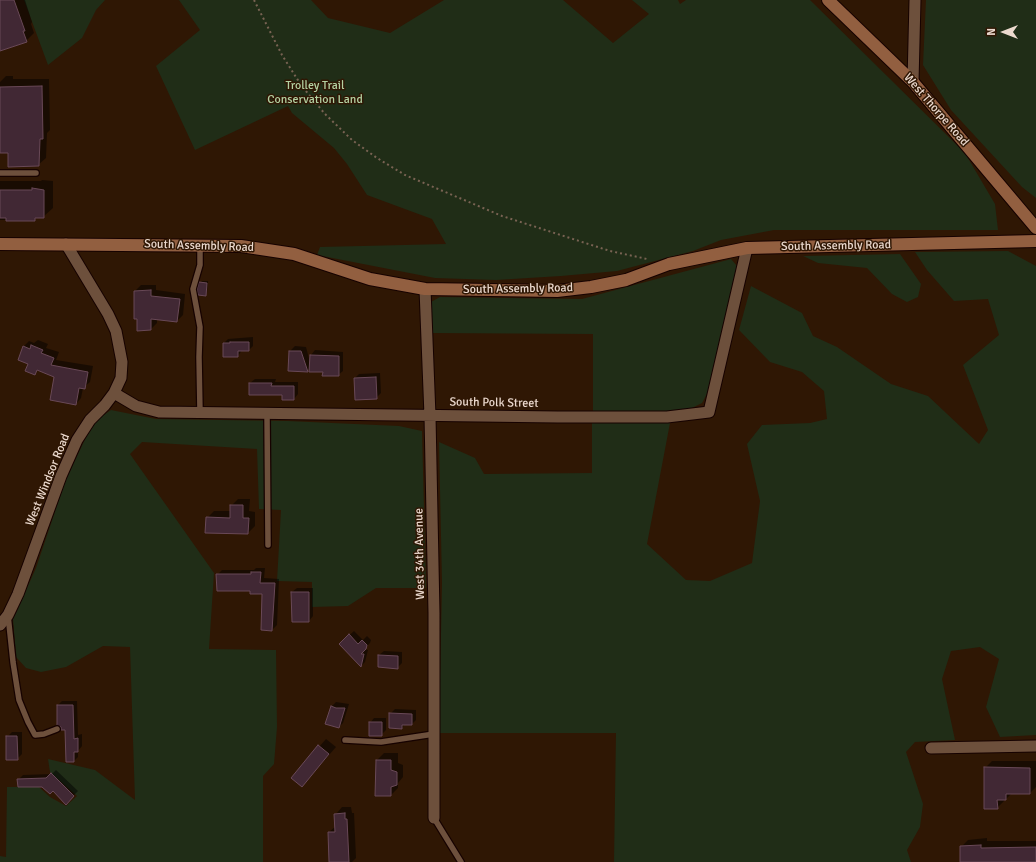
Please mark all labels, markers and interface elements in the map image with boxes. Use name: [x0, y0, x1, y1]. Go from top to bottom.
north arrow: [984, 12, 1024, 52]
text: N: [985, 28, 998, 36]
street label: West Thorpe Road: [901, 71, 971, 149]
park label: Trolley Trail Conservation Land: [267, 79, 363, 107]
street label: South Assembly Road: [144, 237, 254, 255]
street label: South Assembly Road: [781, 238, 891, 254]
street label: South Assembly Road: [463, 281, 573, 297]
street label: South Polk Street: [449, 395, 539, 411]
street label: West Windsor Road: [23, 432, 73, 528]
street label: West 34th Avenue: [412, 508, 428, 600]

